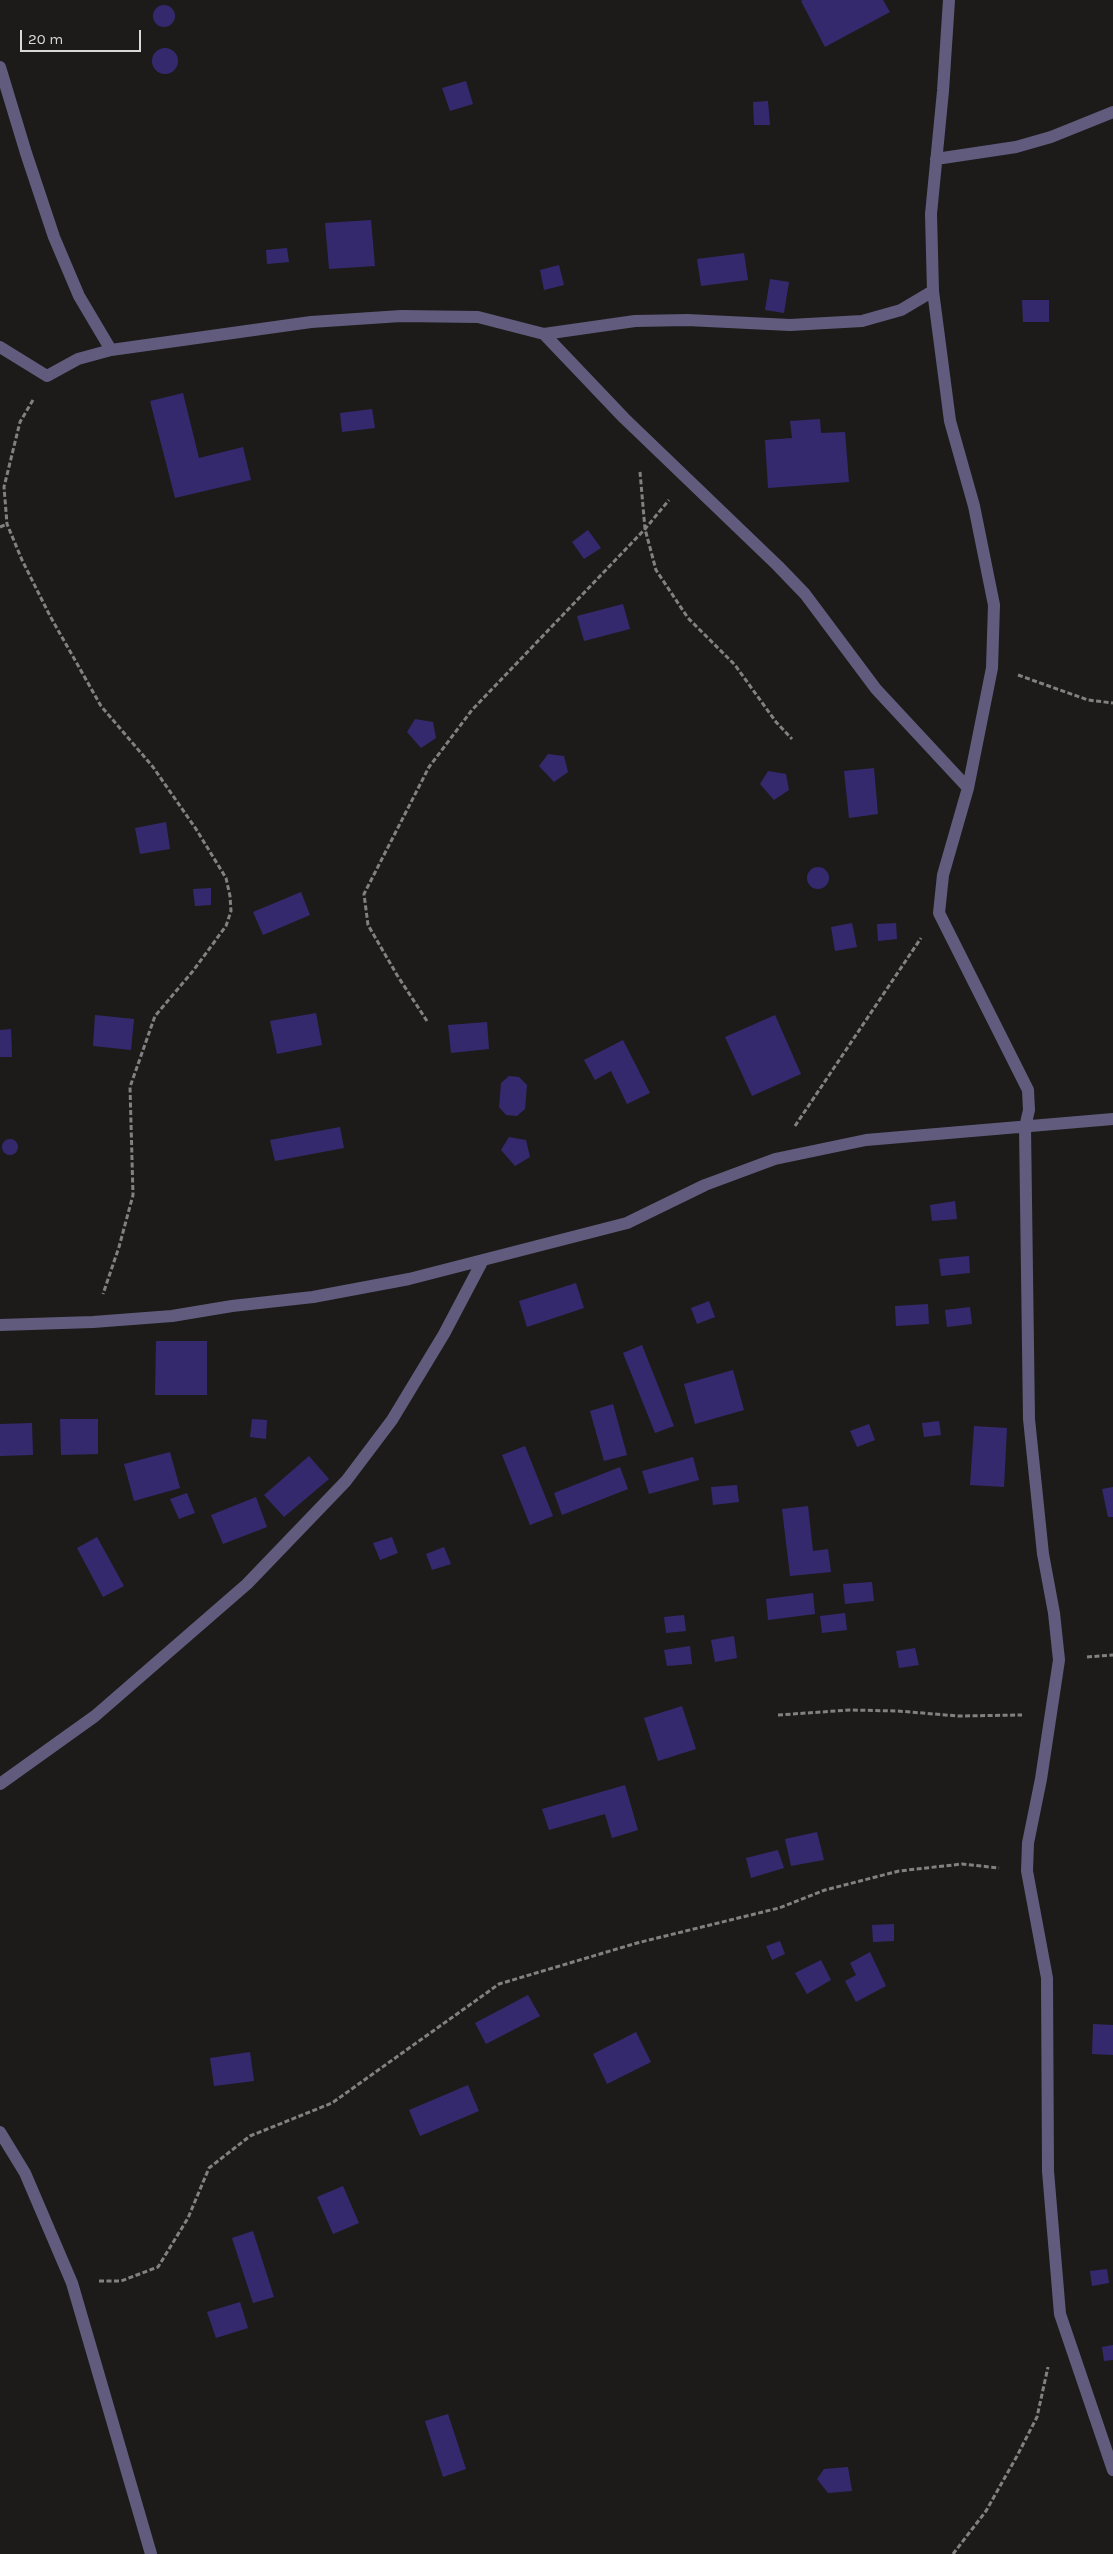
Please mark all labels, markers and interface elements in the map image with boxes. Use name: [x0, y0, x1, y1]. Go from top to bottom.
scale bar: [22, 20, 144, 52]
text: 20 m: [28, 30, 63, 48]

